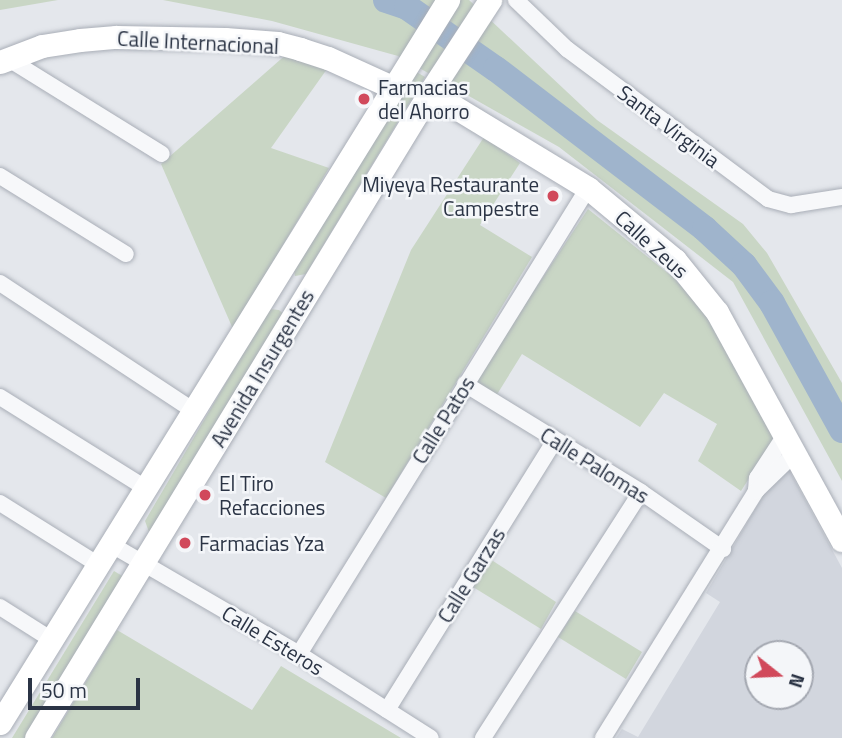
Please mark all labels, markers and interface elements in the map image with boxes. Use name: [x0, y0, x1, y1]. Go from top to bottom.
street label: Calle Internacional: [117, 25, 279, 59]
place label: Farmacias del Ahorro: [378, 74, 469, 124]
street label: Santa Virginia: [613, 79, 725, 173]
marker: Farmacias del Ahorro: [356, 91, 372, 107]
place label: Miyeya Restaurante Campestre: [362, 171, 539, 221]
marker: Miyeya Restaurante Campestre: [545, 188, 561, 204]
street label: Calle Zeus: [610, 205, 694, 283]
street label: Avenida Insurgentes: [205, 285, 319, 451]
street label: Calle Patos: [406, 372, 480, 468]
street label: Calle Palomas: [536, 422, 654, 508]
place label: El Tiro Refacciones: [219, 470, 325, 520]
marker: El Tiro Refacciones: [197, 487, 213, 503]
street label: Calle Garzas: [432, 523, 510, 627]
place label: Farmacias Yza: [199, 530, 324, 556]
marker: Farmacias Yza: [177, 535, 193, 551]
street label: Calle Esteros: [218, 600, 328, 680]
north arrow: [744, 640, 814, 710]
scale bar: [32, 664, 144, 708]
text: N: [782, 670, 813, 692]
text: 50 m: [41, 674, 87, 706]

